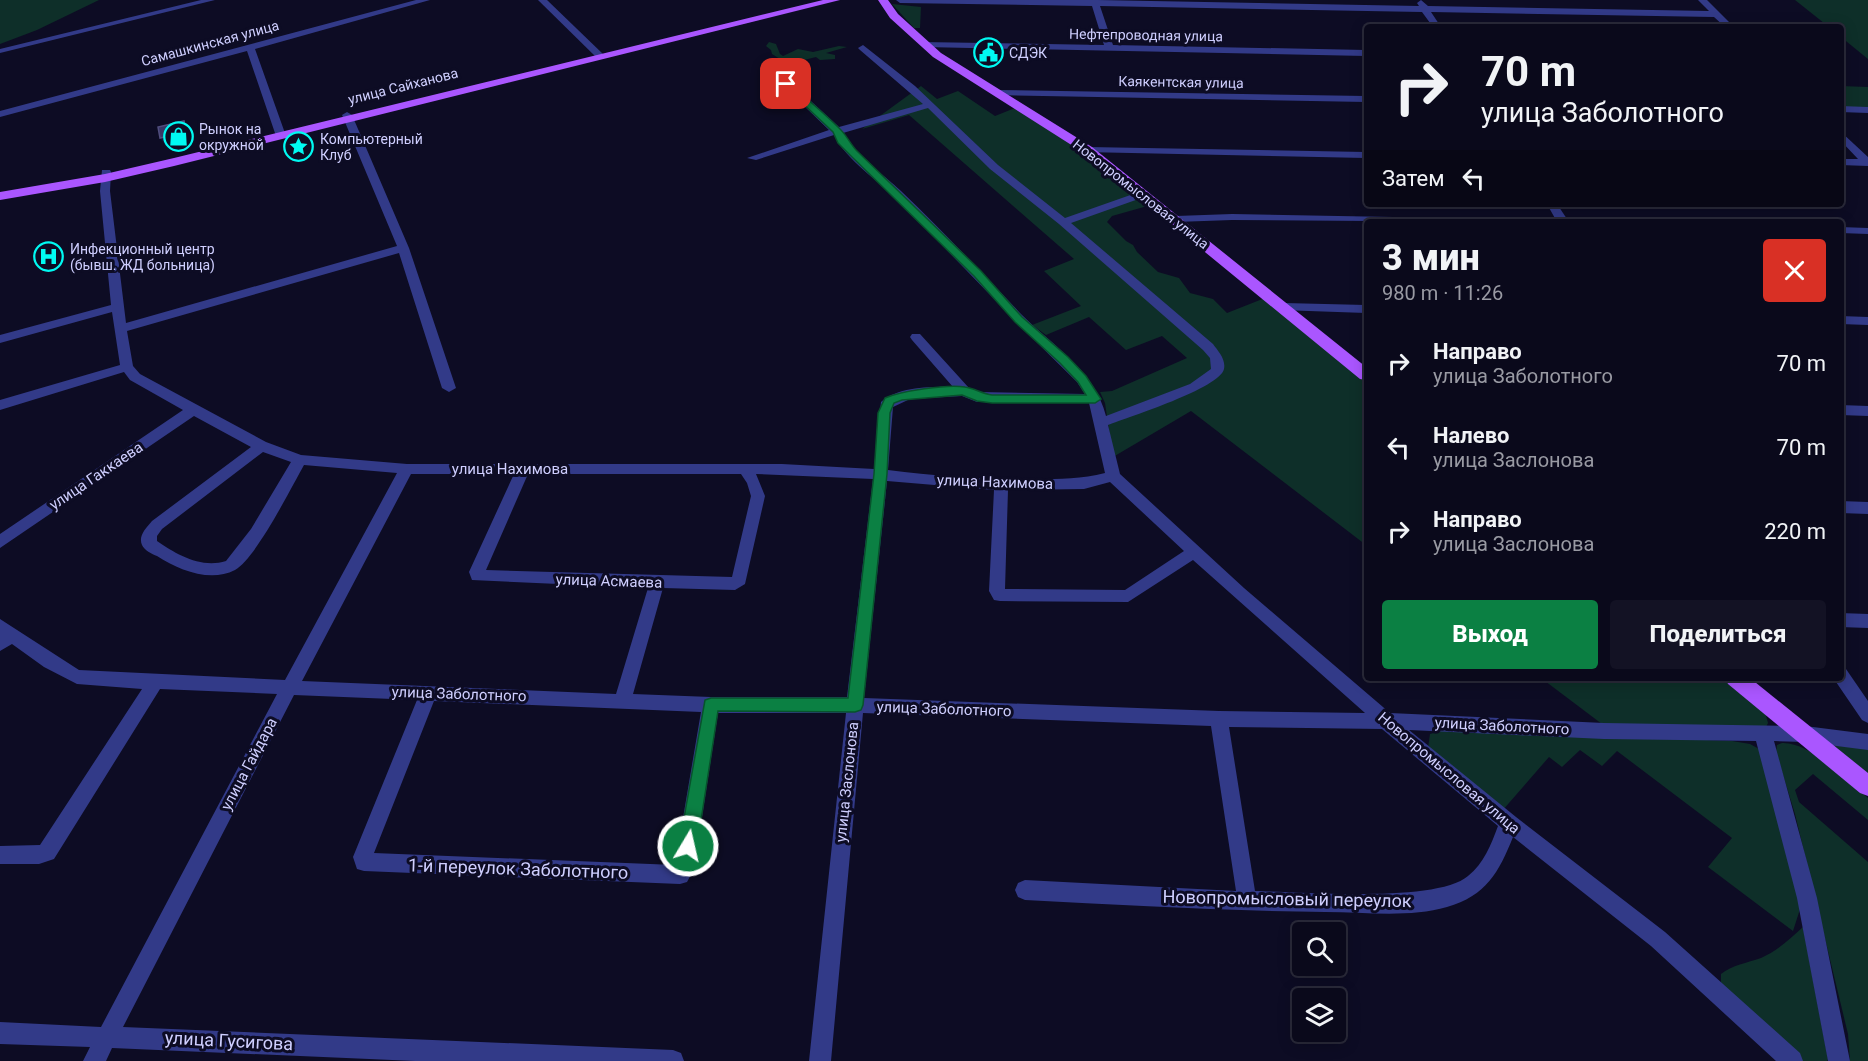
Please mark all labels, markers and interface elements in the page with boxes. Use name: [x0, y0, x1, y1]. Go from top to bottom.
street label: Самашкинская улица: [139, 17, 281, 69]
street label: Нефтепроводная улица: [1069, 26, 1223, 44]
public building icon: СДЭК: [972, 37, 1004, 69]
place label: СДЭК: [1009, 45, 1047, 61]
text: 70 m: [1481, 47, 1576, 96]
icon: right: [1382, 48, 1460, 126]
pin: [760, 58, 811, 109]
street label: улица Сайханова: [346, 65, 460, 107]
icon: arrive: [769, 67, 802, 100]
street label: Каякентская улица: [1118, 73, 1244, 91]
text: улица Заболотного: [1481, 97, 1724, 129]
shop icon: Рынок на окружной: [162, 121, 194, 153]
place label: Рынок на окружной: [199, 121, 264, 153]
place icon: Компьютерный Клуб: [283, 131, 315, 163]
place label: Компьютерный Клуб: [320, 131, 423, 163]
street label: Новопромысловая улица: [1070, 136, 1212, 252]
icon: left: [1457, 162, 1490, 195]
text: Затем: [1382, 166, 1445, 191]
text: 3 мин: [1382, 237, 1480, 279]
button: close: [1763, 239, 1826, 302]
hospital icon: Инфекционный центр (бывш. ЖД больница): [33, 241, 65, 273]
place label: Инфекционный центр (бывш. ЖД больница): [70, 241, 215, 274]
text: 980 m · 11:26: [1382, 281, 1503, 305]
text: Направо: [1433, 339, 1522, 364]
icon: right: [1382, 347, 1415, 380]
text: 70 m: [1777, 351, 1826, 376]
text: улица Заболотного: [1433, 364, 1613, 388]
text: Налево: [1433, 423, 1510, 448]
icon: left: [1382, 431, 1415, 464]
text: 70 m: [1777, 435, 1826, 460]
street label: улица Гаккаева: [46, 438, 146, 514]
text: улица Заслонова: [1433, 448, 1594, 472]
street label: улица Нахимова: [452, 460, 568, 478]
street label: улица Нахимова: [937, 471, 1053, 493]
text: Направо: [1433, 507, 1522, 532]
icon: right: [1382, 515, 1415, 548]
text: 220 m: [1764, 519, 1826, 544]
text: улица Заслонова: [1433, 532, 1594, 556]
street label: улица Асмаева: [555, 570, 663, 592]
button: Выход: [1382, 600, 1598, 669]
button: Поделиться: [1610, 600, 1826, 669]
street label: улица Заболотного: [391, 683, 527, 705]
street label: улица Заболотного: [876, 698, 1012, 720]
street label: Новопромысловая улица: [1374, 708, 1524, 838]
street label: улица Заболотного: [1434, 713, 1570, 739]
street label: улица Гайдара: [217, 715, 281, 813]
street label: улица Заслонова: [832, 721, 862, 843]
position arrow: [656, 814, 720, 878]
street label: 1-й переулок Заболотного: [407, 854, 629, 883]
street label: Новопромысловый переулок: [1162, 886, 1412, 911]
map controls: [1292, 922, 1346, 1042]
button: search: [1292, 922, 1346, 976]
button: layers: [1292, 988, 1346, 1042]
street label: улица Гусигова: [164, 1027, 294, 1054]

